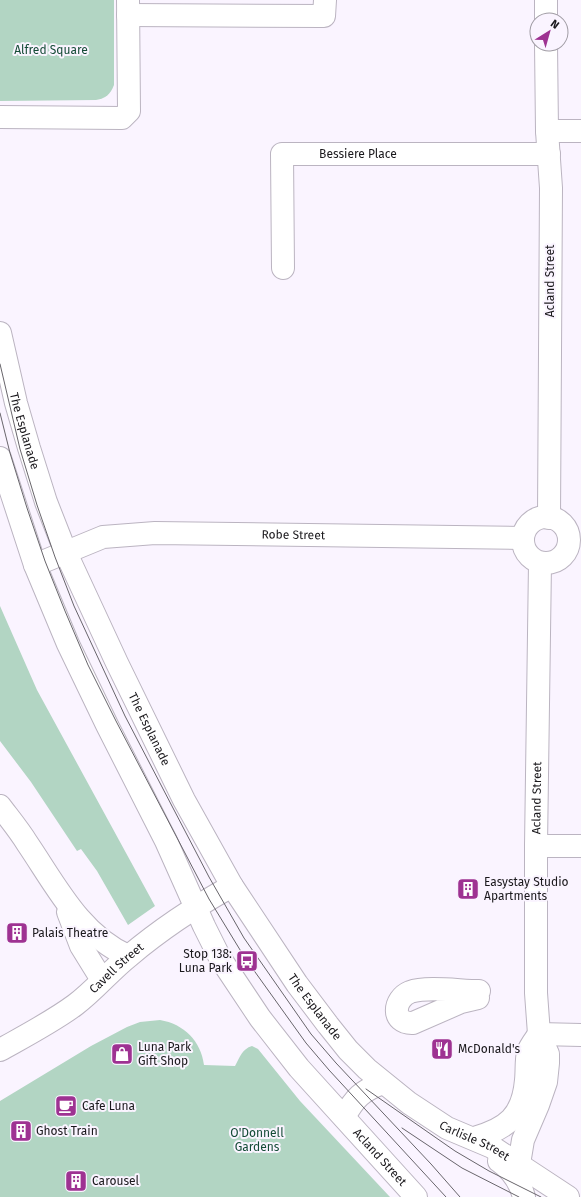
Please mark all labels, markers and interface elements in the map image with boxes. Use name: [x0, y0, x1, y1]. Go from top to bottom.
north arrow: [529, 12, 569, 52]
text: N: [548, 17, 562, 32]
park label: Alfred Square: [14, 43, 88, 57]
street label: Bessiere Place: [319, 147, 397, 161]
street label: Acland Street: [543, 244, 557, 317]
street label: The Esplanade: [7, 391, 42, 471]
street label: Robe Street: [261, 527, 326, 542]
street label: The Esplanade: [126, 690, 173, 768]
street label: Acland Street: [529, 761, 544, 834]
place label: Easystay Studio Apartments: [484, 875, 569, 903]
building icon: Easystay Studio Apartments: [455, 876, 481, 902]
building icon: Palais Theatre: [4, 920, 30, 946]
place label: Palais Theatre: [32, 926, 108, 940]
street label: Cavell Street: [86, 940, 147, 996]
place label: Stop 138: Luna Park: [179, 947, 233, 975]
bus stop icon: Stop 138: Luna Park: [234, 948, 260, 974]
street label: The Esplanade: [285, 971, 344, 1043]
restaurant icon: McDonald's: [429, 1036, 455, 1062]
place label: Luna Park Gift Shop: [138, 1040, 192, 1068]
shop icon: Luna Park Gift Shop: [109, 1041, 135, 1067]
place label: McDonald's: [458, 1042, 520, 1056]
cafe icon: Cafe Luna: [53, 1093, 79, 1119]
place label: Cafe Luna: [82, 1099, 135, 1113]
building icon: Ghost Train: [8, 1118, 34, 1144]
street label: Carlisle Street: [437, 1118, 513, 1164]
place label: Ghost Train: [36, 1124, 98, 1138]
park label: O'Donnell Gardens: [230, 1126, 284, 1154]
street label: Acland Street: [350, 1126, 410, 1189]
building icon: Carousel: [63, 1168, 89, 1194]
place label: Carousel: [92, 1174, 140, 1188]

